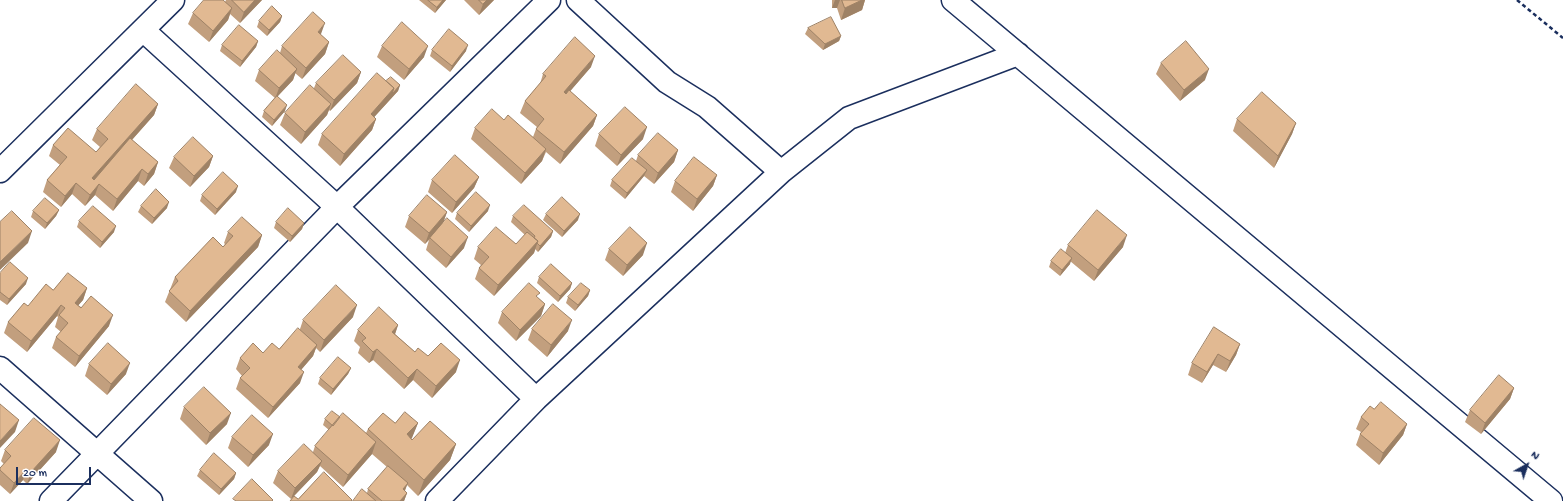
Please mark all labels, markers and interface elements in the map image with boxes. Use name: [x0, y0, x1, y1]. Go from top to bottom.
north arrow: [1507, 445, 1547, 485]
text: N: [1528, 449, 1541, 463]
scale bar: [18, 459, 93, 485]
text: 20 m: [23, 467, 47, 481]

